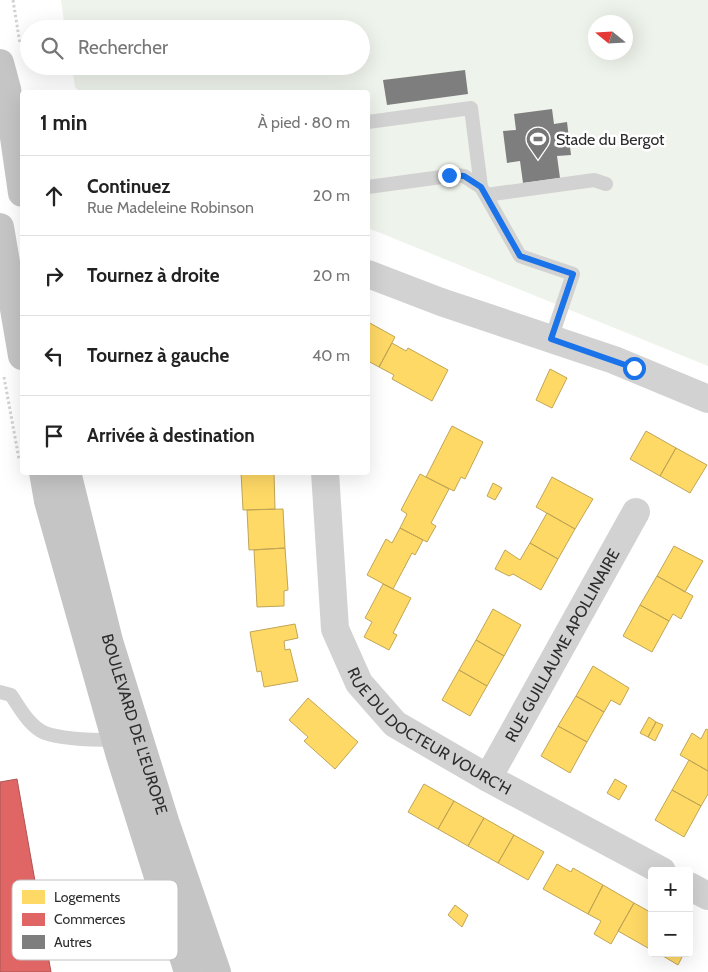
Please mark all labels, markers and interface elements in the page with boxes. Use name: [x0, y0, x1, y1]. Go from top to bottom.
north arrow: [588, 15, 633, 60]
search box: [20, 20, 370, 75]
icon: search: [38, 34, 66, 62]
text: Rechercher: [78, 36, 168, 59]
text: 1 min: [40, 110, 87, 135]
text: À pied · 80 m: [258, 113, 350, 132]
sports icon: Stade du Bergot: [525, 126, 551, 160]
place label: Stade du Bergot: [556, 130, 665, 149]
route end: [438, 164, 461, 187]
text: Continuez: [87, 175, 170, 198]
icon: ahead: [40, 182, 68, 210]
text: 20 m: [313, 186, 350, 205]
text: Rue Madeleine Robinson: [87, 198, 254, 217]
icon: right: [40, 262, 68, 290]
text: Tournez à droite: [87, 264, 220, 287]
text: 20 m: [313, 266, 350, 285]
icon: left: [40, 342, 68, 370]
text: Tournez à gauche: [87, 344, 229, 367]
text: 40 m: [312, 346, 350, 365]
route start: [623, 357, 646, 380]
icon: arrive: [40, 422, 68, 450]
text: Arrivée à destination: [87, 424, 255, 447]
street label: RUE GUILLAUME APOLLINAIRE: [501, 545, 623, 745]
street label: BOULEVARD DE L'EUROPE: [98, 632, 172, 817]
street label: RUE DU DOCTEUR VOURC'H: [344, 664, 515, 798]
map controls: [648, 867, 693, 957]
button: +: [648, 867, 693, 912]
legend: [12, 880, 178, 960]
text: Logements: [54, 888, 121, 906]
text: Commerces: [54, 910, 126, 928]
button: −: [648, 912, 693, 957]
text: Autres: [54, 933, 92, 951]

